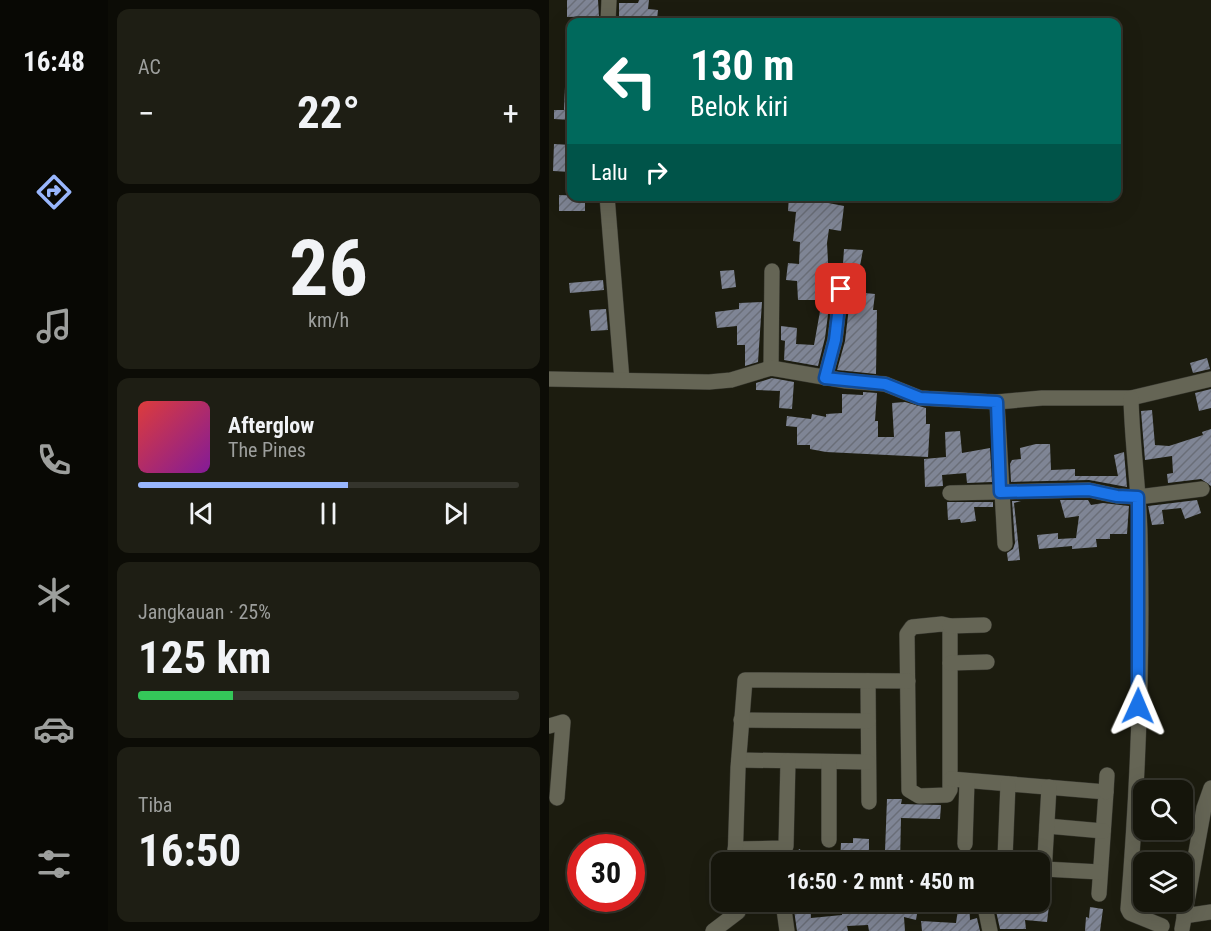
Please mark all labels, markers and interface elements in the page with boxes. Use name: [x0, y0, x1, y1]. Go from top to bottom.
text: 130 m: [690, 41, 795, 90]
icon: left: [591, 42, 669, 120]
text: 16:48: [23, 46, 85, 78]
text: AC: [138, 55, 161, 79]
text: 22°: [297, 86, 360, 139]
text: Belok kiri: [690, 91, 788, 123]
text: −: [138, 94, 155, 133]
text: +: [503, 94, 519, 133]
icon: right: [640, 156, 673, 189]
text: Lalu: [591, 160, 628, 185]
icon: directions: [33, 171, 75, 213]
text: 26: [289, 223, 368, 314]
pin: [815, 263, 866, 314]
icon: arrive: [824, 272, 857, 305]
icon: music: [33, 305, 75, 347]
text: km/h: [308, 308, 349, 332]
text: Afterglow: [228, 413, 314, 438]
text: The Pines: [228, 438, 306, 462]
icon: phone: [33, 439, 75, 481]
icon: previous: [185, 497, 218, 530]
icon: pause: [312, 497, 345, 530]
icon: next: [439, 497, 472, 530]
icon: climate: [33, 574, 75, 616]
text: Jangkauan · 25%: [138, 600, 271, 624]
text: 125 km: [138, 631, 271, 684]
position arrow: [1106, 674, 1170, 738]
icon: car: [33, 708, 75, 750]
map controls: [1133, 780, 1193, 912]
button: search: [1133, 780, 1193, 840]
text: Tiba: [138, 793, 172, 817]
text: 16:50: [138, 824, 241, 877]
speed limit sign: 30: [567, 834, 645, 912]
icon: filters: [33, 843, 75, 885]
button: layers: [1133, 852, 1193, 912]
text: 16:50 · 2 mnt · 450 m: [786, 869, 975, 894]

